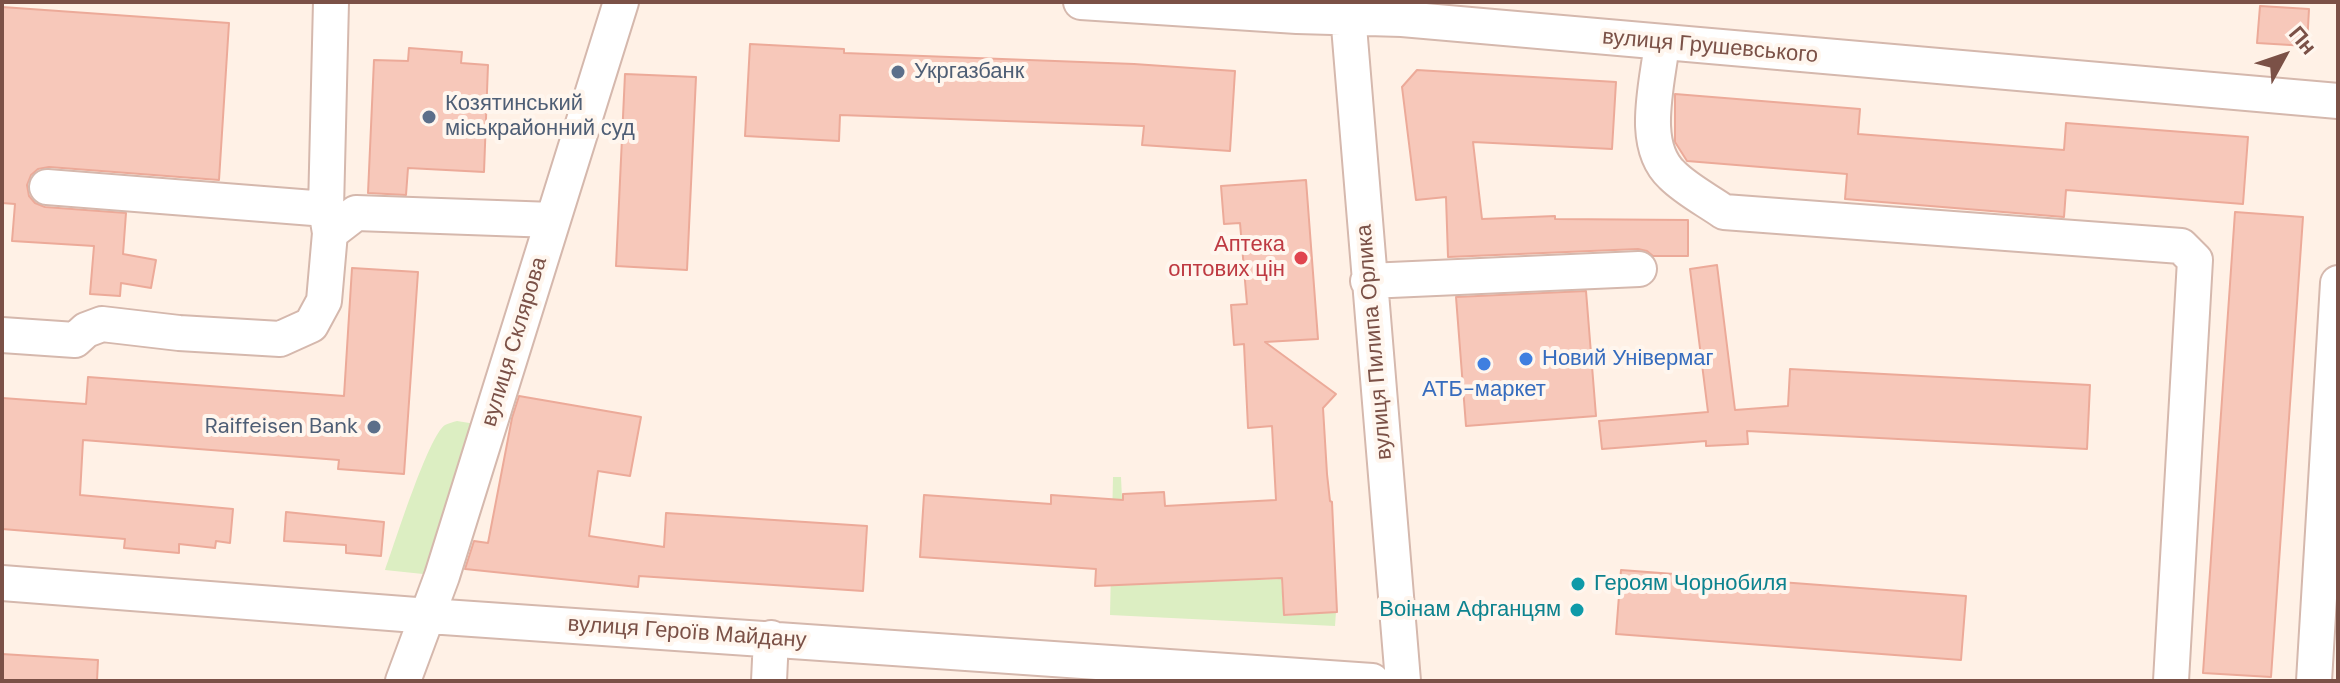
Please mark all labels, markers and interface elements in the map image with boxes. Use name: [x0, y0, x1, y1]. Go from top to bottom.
north arrow: [2244, 16, 2324, 96]
text: Пн: [2282, 20, 2323, 61]
street label: вулиця Грушевського: [1601, 24, 1819, 70]
place label: Укргазбанк: [914, 59, 1024, 85]
marker: Укргазбанк: [889, 63, 907, 81]
place label: Козятинський міськрайонний суд: [445, 91, 635, 142]
marker: Козятинський міськрайонний суд: [420, 108, 438, 126]
street label: вулиця Пилипа Орлика: [1352, 223, 1398, 461]
place label: Аптека оптових цін: [1168, 232, 1285, 284]
marker: Аптека оптових цін: [1292, 249, 1310, 267]
street label: вулиця Склярова: [477, 254, 553, 430]
place label: Новий Універмаг: [1542, 346, 1714, 372]
marker: Новий Універмаг: [1517, 350, 1535, 368]
marker: АТБ-маркет: [1475, 355, 1493, 373]
place label: АТБ-маркет: [1422, 377, 1546, 403]
place label: Raiffeisen Bank: [205, 414, 358, 440]
marker: Raiffeisen Bank: [365, 418, 383, 436]
place label: Героям Чорнобиля: [1594, 571, 1787, 597]
marker: Героям Чорнобиля: [1569, 575, 1587, 593]
place label: Воінам Афганцям: [1379, 597, 1561, 623]
marker: Воінам Афганцям: [1568, 601, 1586, 619]
street label: вулиця Героїв Майдану: [567, 611, 807, 655]

